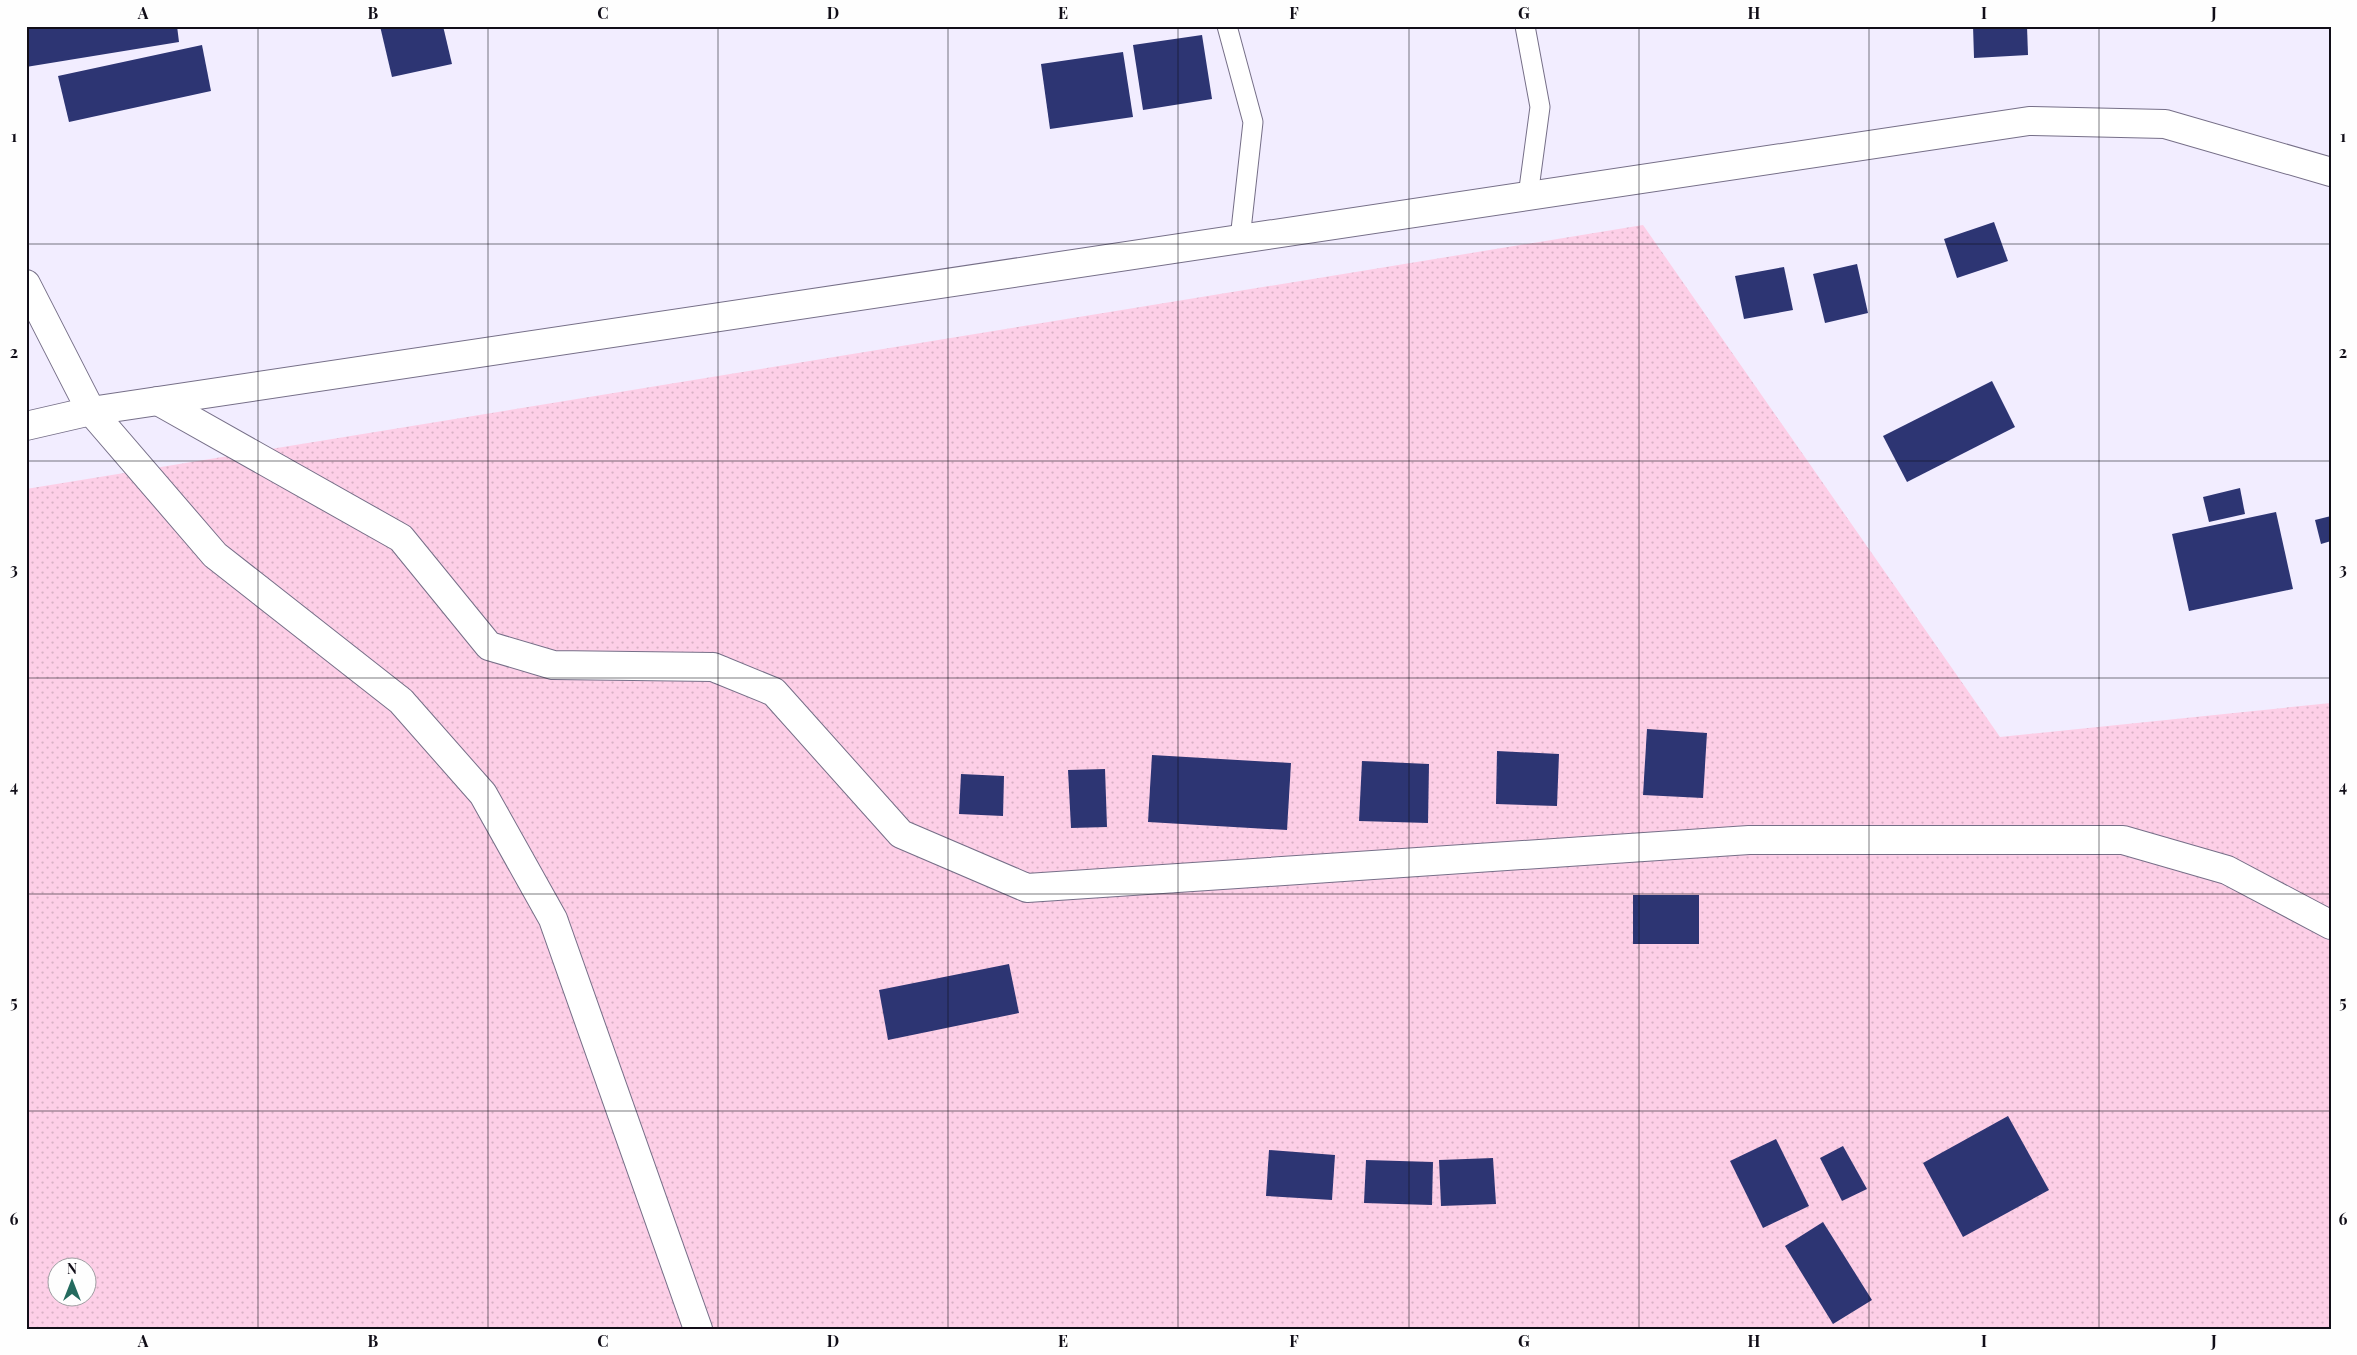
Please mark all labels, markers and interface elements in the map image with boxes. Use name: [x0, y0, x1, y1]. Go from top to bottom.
text: A: [137, 2, 149, 23]
text: B: [368, 2, 379, 23]
text: C: [597, 2, 609, 23]
text: D: [827, 2, 839, 23]
text: E: [1058, 2, 1068, 23]
text: F: [1289, 2, 1299, 23]
text: G: [1518, 2, 1530, 23]
text: H: [1748, 2, 1761, 23]
text: I: [1981, 2, 1987, 23]
text: J: [2210, 2, 2217, 23]
text: 1: [11, 125, 17, 146]
text: 1: [2340, 125, 2346, 146]
text: 2: [10, 341, 18, 362]
text: 2: [2339, 341, 2347, 362]
text: 3: [10, 558, 18, 579]
text: 3: [2339, 558, 2347, 579]
text: 4: [10, 775, 18, 796]
text: 4: [2339, 775, 2347, 796]
text: 5: [10, 991, 18, 1012]
text: 5: [2339, 991, 2347, 1012]
text: 6: [10, 1208, 19, 1229]
text: 6: [2339, 1208, 2348, 1229]
north arrow: [48, 1258, 98, 1308]
text: N: [67, 1259, 77, 1278]
text: A: [137, 1330, 149, 1351]
text: B: [368, 1330, 379, 1351]
text: C: [597, 1330, 609, 1351]
text: D: [827, 1330, 839, 1351]
text: E: [1058, 1330, 1068, 1351]
text: F: [1289, 1330, 1299, 1351]
text: G: [1518, 1330, 1530, 1351]
text: H: [1748, 1330, 1761, 1351]
text: I: [1981, 1330, 1987, 1351]
text: J: [2210, 1330, 2217, 1351]

